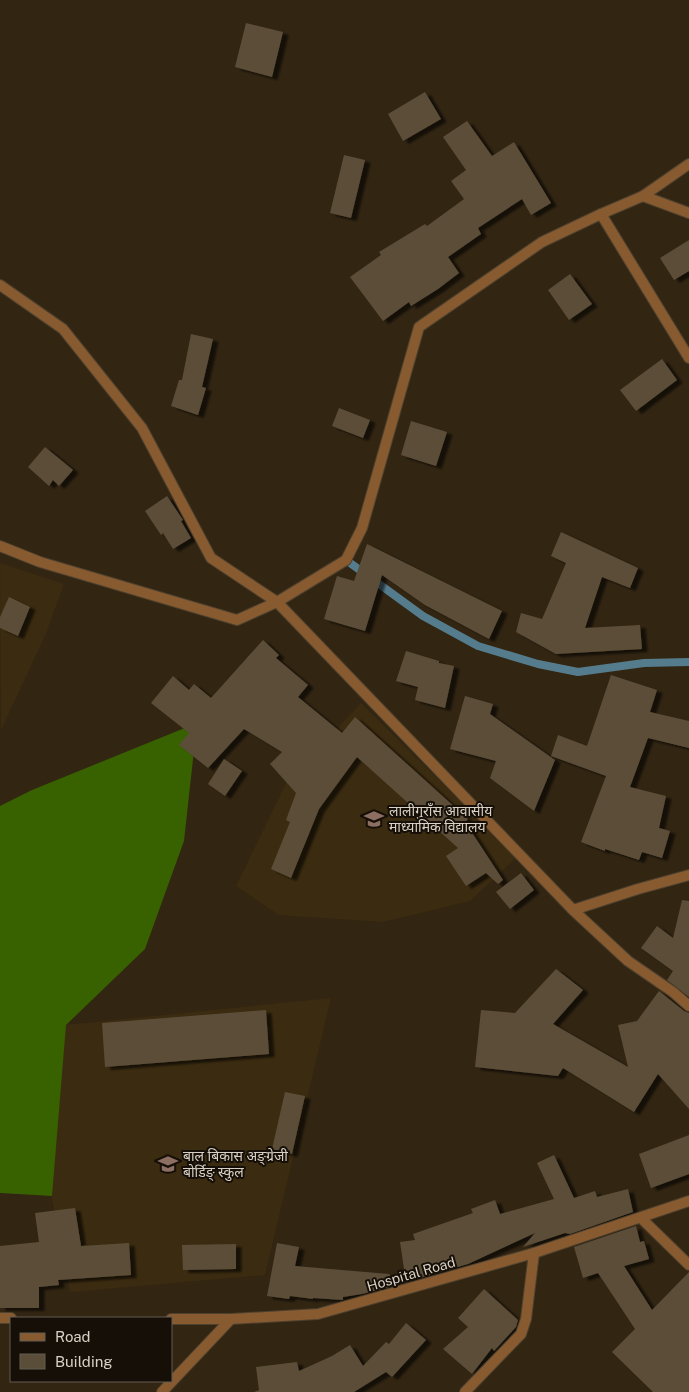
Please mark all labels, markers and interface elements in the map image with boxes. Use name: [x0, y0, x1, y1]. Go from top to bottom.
place label: लालीगुराँस आवासीय माध्यामिक विद्यालय: [389, 802, 493, 835]
school or university icon: लालीगुराँस आवासीय माध्यामिक विद्यालय: [363, 808, 385, 830]
place label: बाल बिकास अङ्ग्रेजी बोर्डिङ् स्कुल: [183, 1147, 288, 1182]
school or university icon: बाल बिकास अङ्ग्रेजी बोर्डिङ् स्कुल: [157, 1153, 179, 1175]
street label: Hospital Road: [365, 1254, 457, 1294]
legend: [10, 1317, 172, 1382]
text: Road: [55, 1328, 91, 1345]
text: Building: [55, 1353, 113, 1370]

